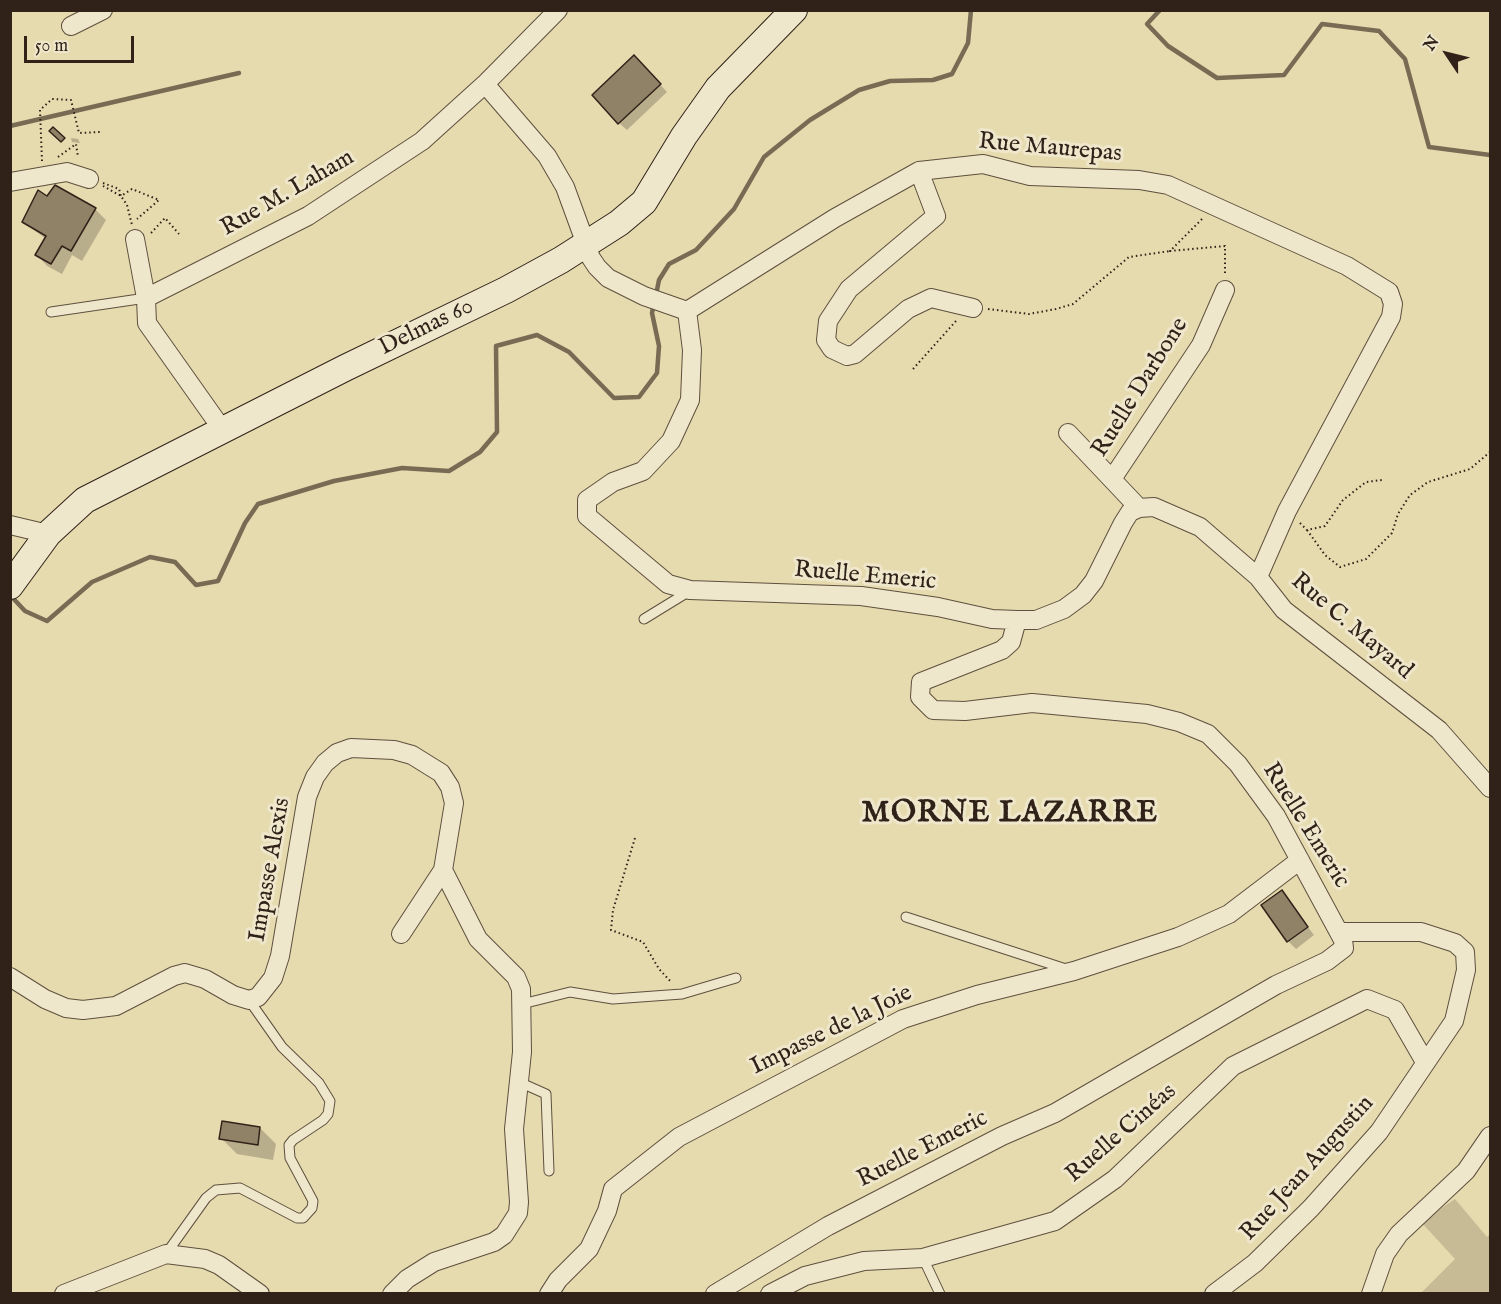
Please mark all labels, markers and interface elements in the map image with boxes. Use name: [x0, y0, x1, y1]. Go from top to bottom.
scale bar: [27, 24, 136, 62]
north arrow: [1417, 24, 1477, 84]
text: N: [1420, 32, 1444, 55]
text: 50 m: [35, 35, 68, 58]
street label: Rue Maurepas: [977, 128, 1123, 170]
street label: Rue M. Laham: [216, 144, 360, 244]
street label: Delmas 60: [375, 293, 479, 363]
street label: Ruelle Darbone: [1087, 313, 1195, 463]
street label: Ruelle Emeric: [793, 556, 937, 598]
street label: Rue C. Mayard: [1284, 568, 1418, 686]
street label: Ruelle Emeric: [1255, 758, 1355, 894]
street label: Impasse Alexis: [244, 796, 298, 944]
district label: MORNE LAZARRE: [862, 797, 1158, 833]
street label: Impasse de la Joie: [747, 979, 917, 1083]
street label: Ruelle Cinéas: [1061, 1078, 1183, 1190]
street label: Rue Jean Augustin: [1235, 1090, 1381, 1248]
street label: Ruelle Emeric: [853, 1105, 993, 1195]

